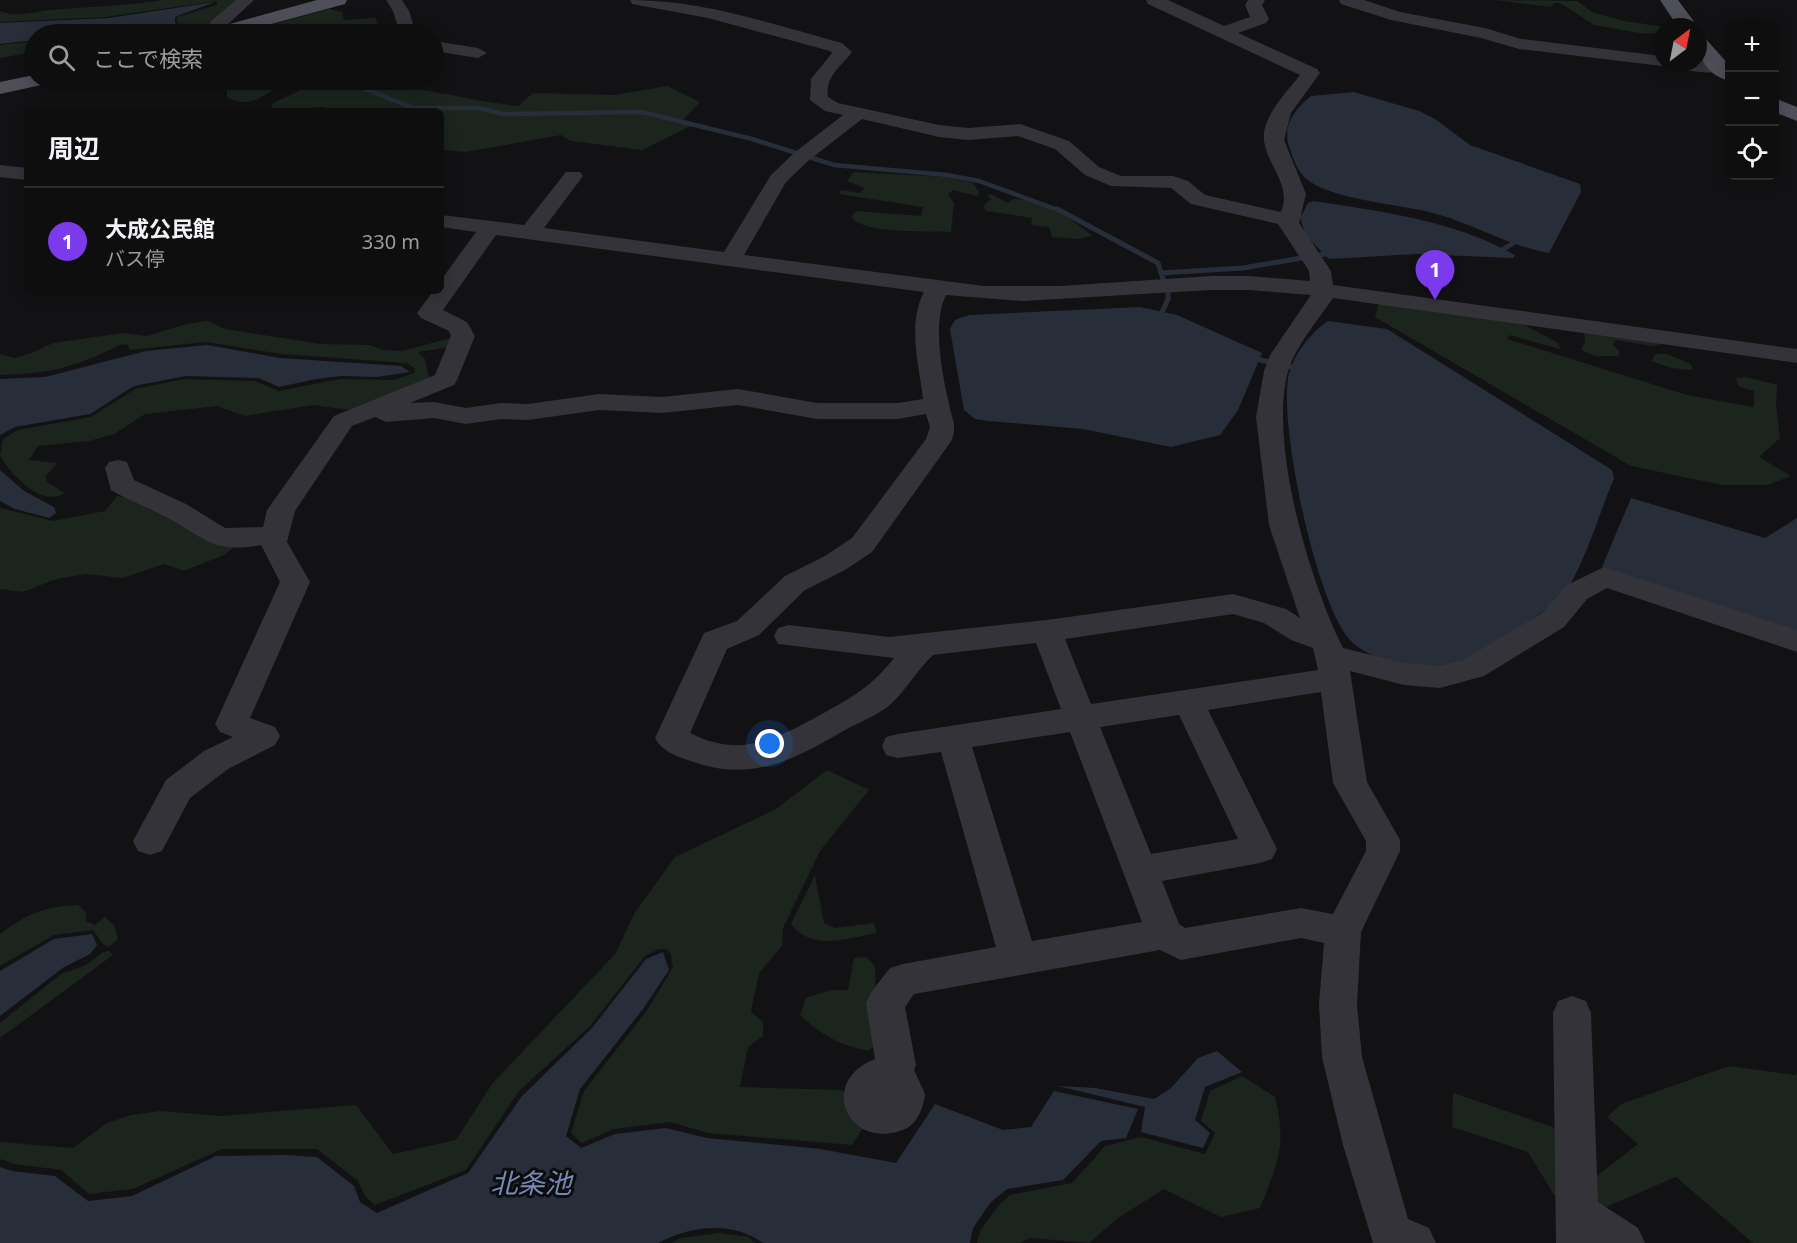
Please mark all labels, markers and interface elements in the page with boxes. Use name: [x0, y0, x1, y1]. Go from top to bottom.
north arrow: [1653, 18, 1707, 72]
map controls: [1725, 18, 1779, 180]
button: +: [1725, 18, 1779, 72]
search box: [24, 24, 444, 90]
icon: search: [45, 41, 78, 74]
text: ここで検索: [93, 43, 203, 73]
button: −: [1725, 72, 1779, 126]
button: locate: [1725, 126, 1779, 180]
text: 周辺: [48, 130, 100, 166]
text: 大成公民館: [105, 213, 215, 243]
text: 1: [62, 228, 73, 255]
text: 330 m: [362, 228, 420, 255]
text: バス停: [105, 245, 165, 272]
pin: 1: [1416, 250, 1454, 300]
your location: [755, 729, 784, 758]
water label: 北条池: [491, 1164, 574, 1201]

